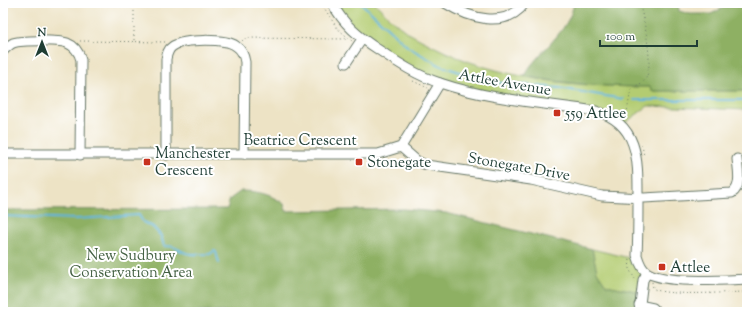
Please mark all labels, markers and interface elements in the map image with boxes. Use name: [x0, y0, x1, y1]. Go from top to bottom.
north arrow: [22, 22, 62, 62]
scale bar: [600, 22, 697, 48]
text: N: [37, 25, 47, 41]
text: 100 m: [606, 28, 635, 46]
street label: Attlee Avenue: [457, 65, 553, 102]
place label: 559 Attlee: [564, 104, 626, 125]
marker: 559 Attlee: [552, 108, 562, 118]
street label: Beatrice Crescent: [243, 131, 357, 152]
place label: Manchester Crescent: [155, 144, 231, 182]
street label: Stonegate Drive: [466, 148, 572, 187]
place label: Stonegate: [367, 153, 431, 174]
marker: Manchester Crescent: [142, 157, 152, 167]
marker: Stonegate: [354, 157, 364, 167]
park label: New Sudbury Conservation Area: [70, 246, 193, 284]
place label: Attlee: [670, 258, 710, 279]
marker: Attlee: [657, 262, 667, 272]

